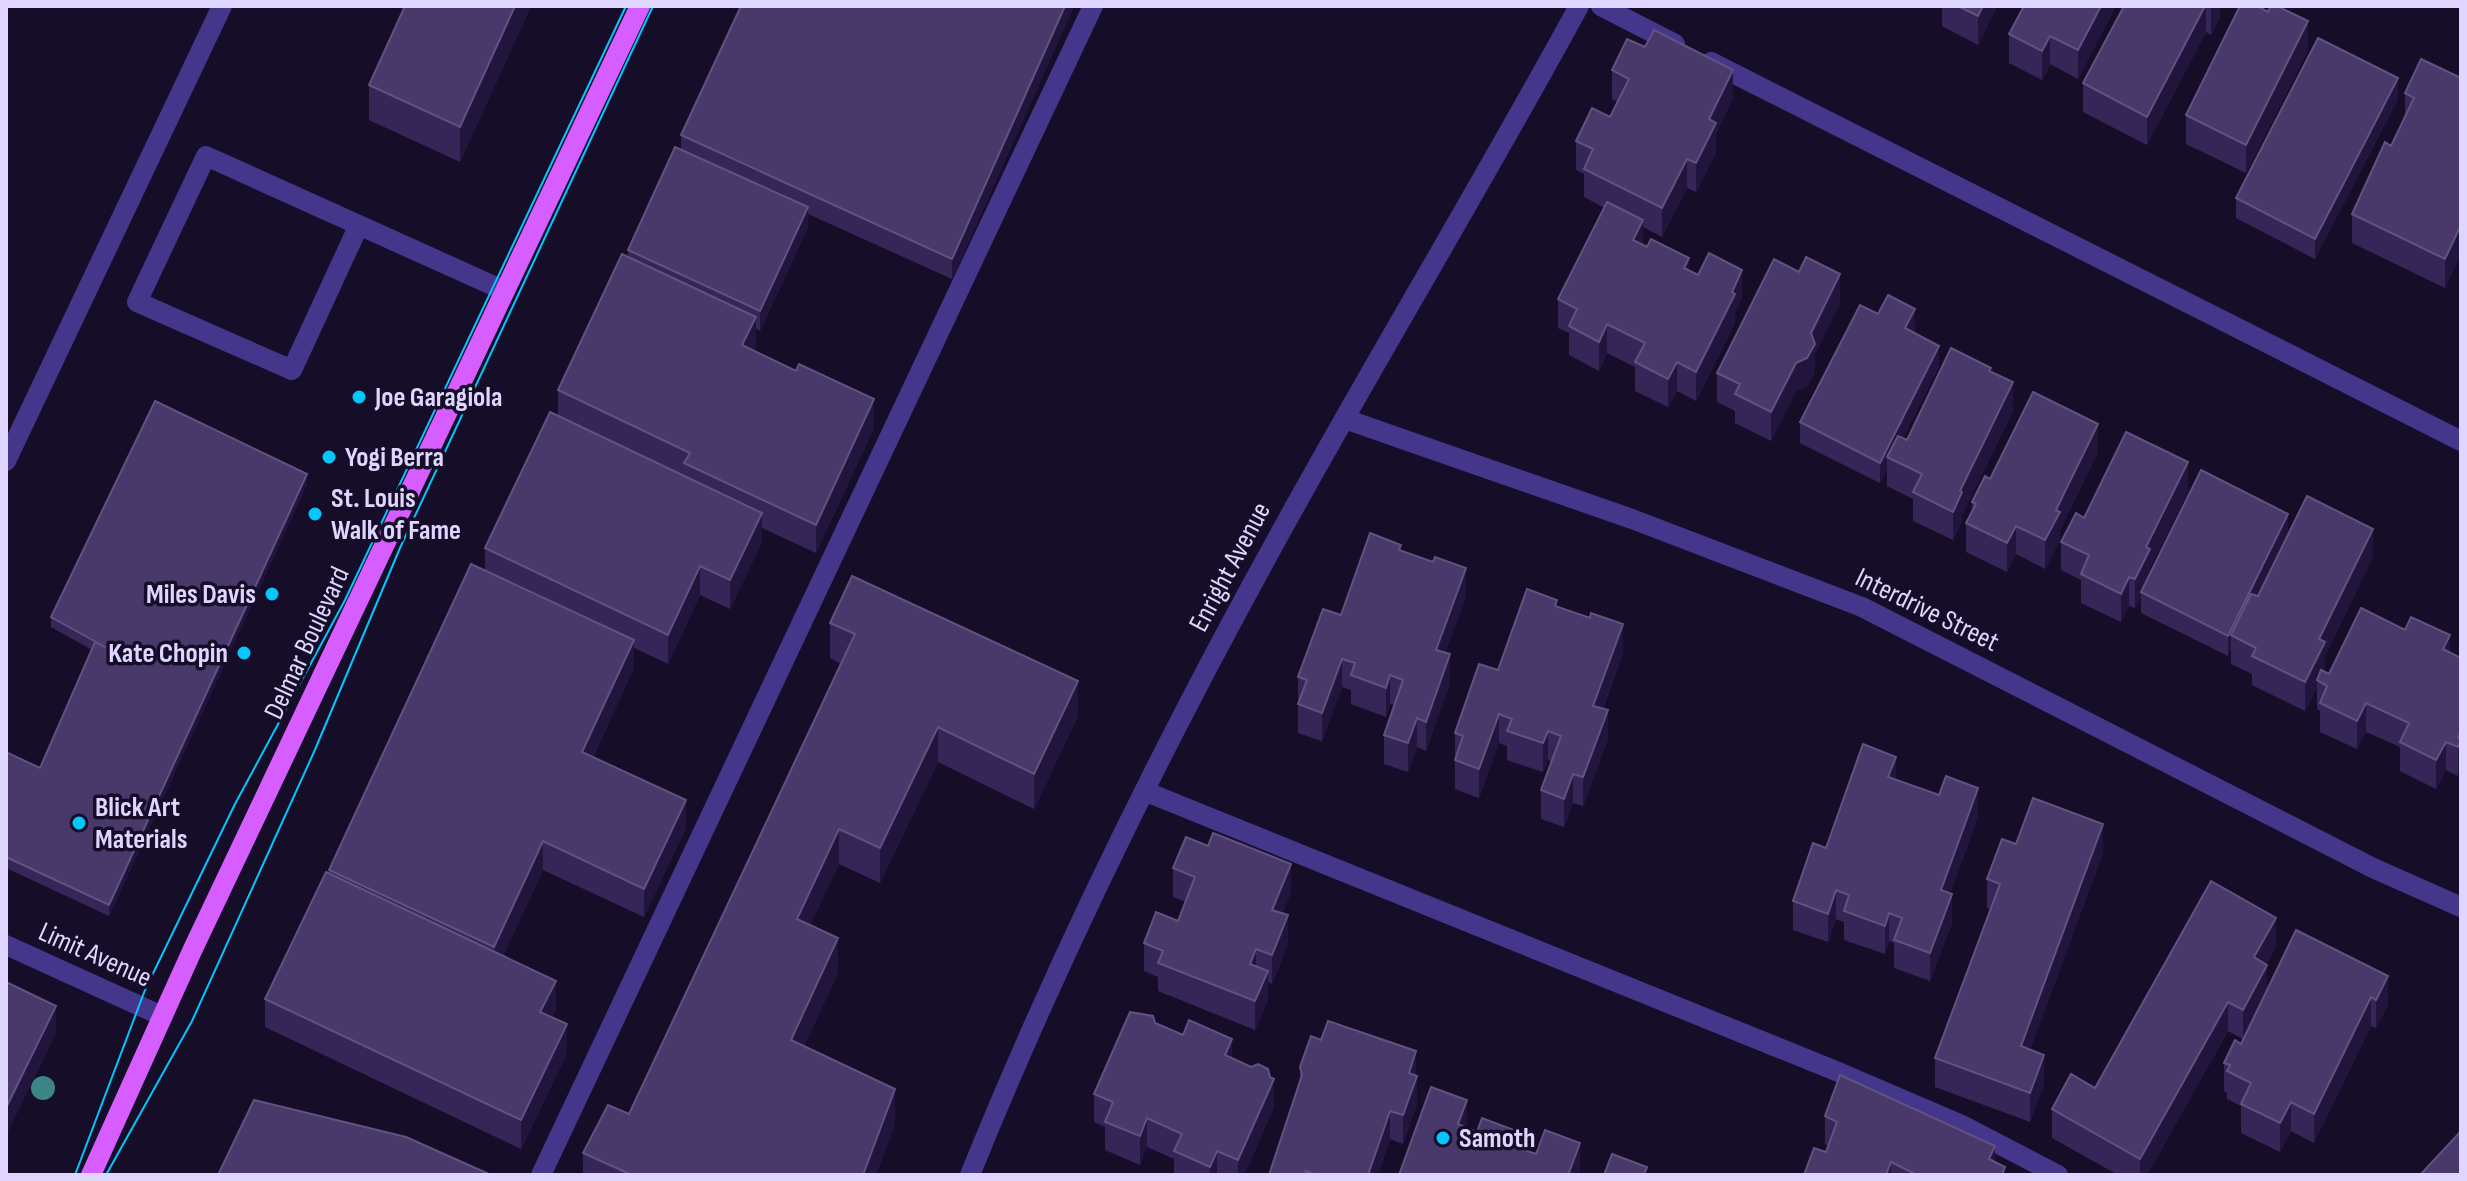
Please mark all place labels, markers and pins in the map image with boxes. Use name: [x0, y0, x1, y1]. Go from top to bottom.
place label: Joe Garagiola: [374, 381, 502, 414]
marker: Joe Garagiola: [350, 388, 368, 406]
place label: Yogi Berra: [345, 441, 444, 474]
marker: Yogi Berra: [320, 448, 338, 466]
place label: St. Louis Walk of Fame: [331, 482, 461, 547]
marker: St. Louis Walk of Fame: [306, 505, 324, 523]
place label: Miles Davis: [146, 578, 256, 611]
marker: Miles Davis: [263, 585, 281, 603]
place label: Kate Chopin: [108, 637, 228, 670]
marker: Kate Chopin: [235, 644, 253, 662]
place label: Blick Art Materials: [95, 791, 187, 856]
marker: Blick Art Materials: [70, 814, 88, 832]
place label: Samoth: [1459, 1122, 1536, 1155]
marker: Samoth: [1434, 1129, 1452, 1147]

